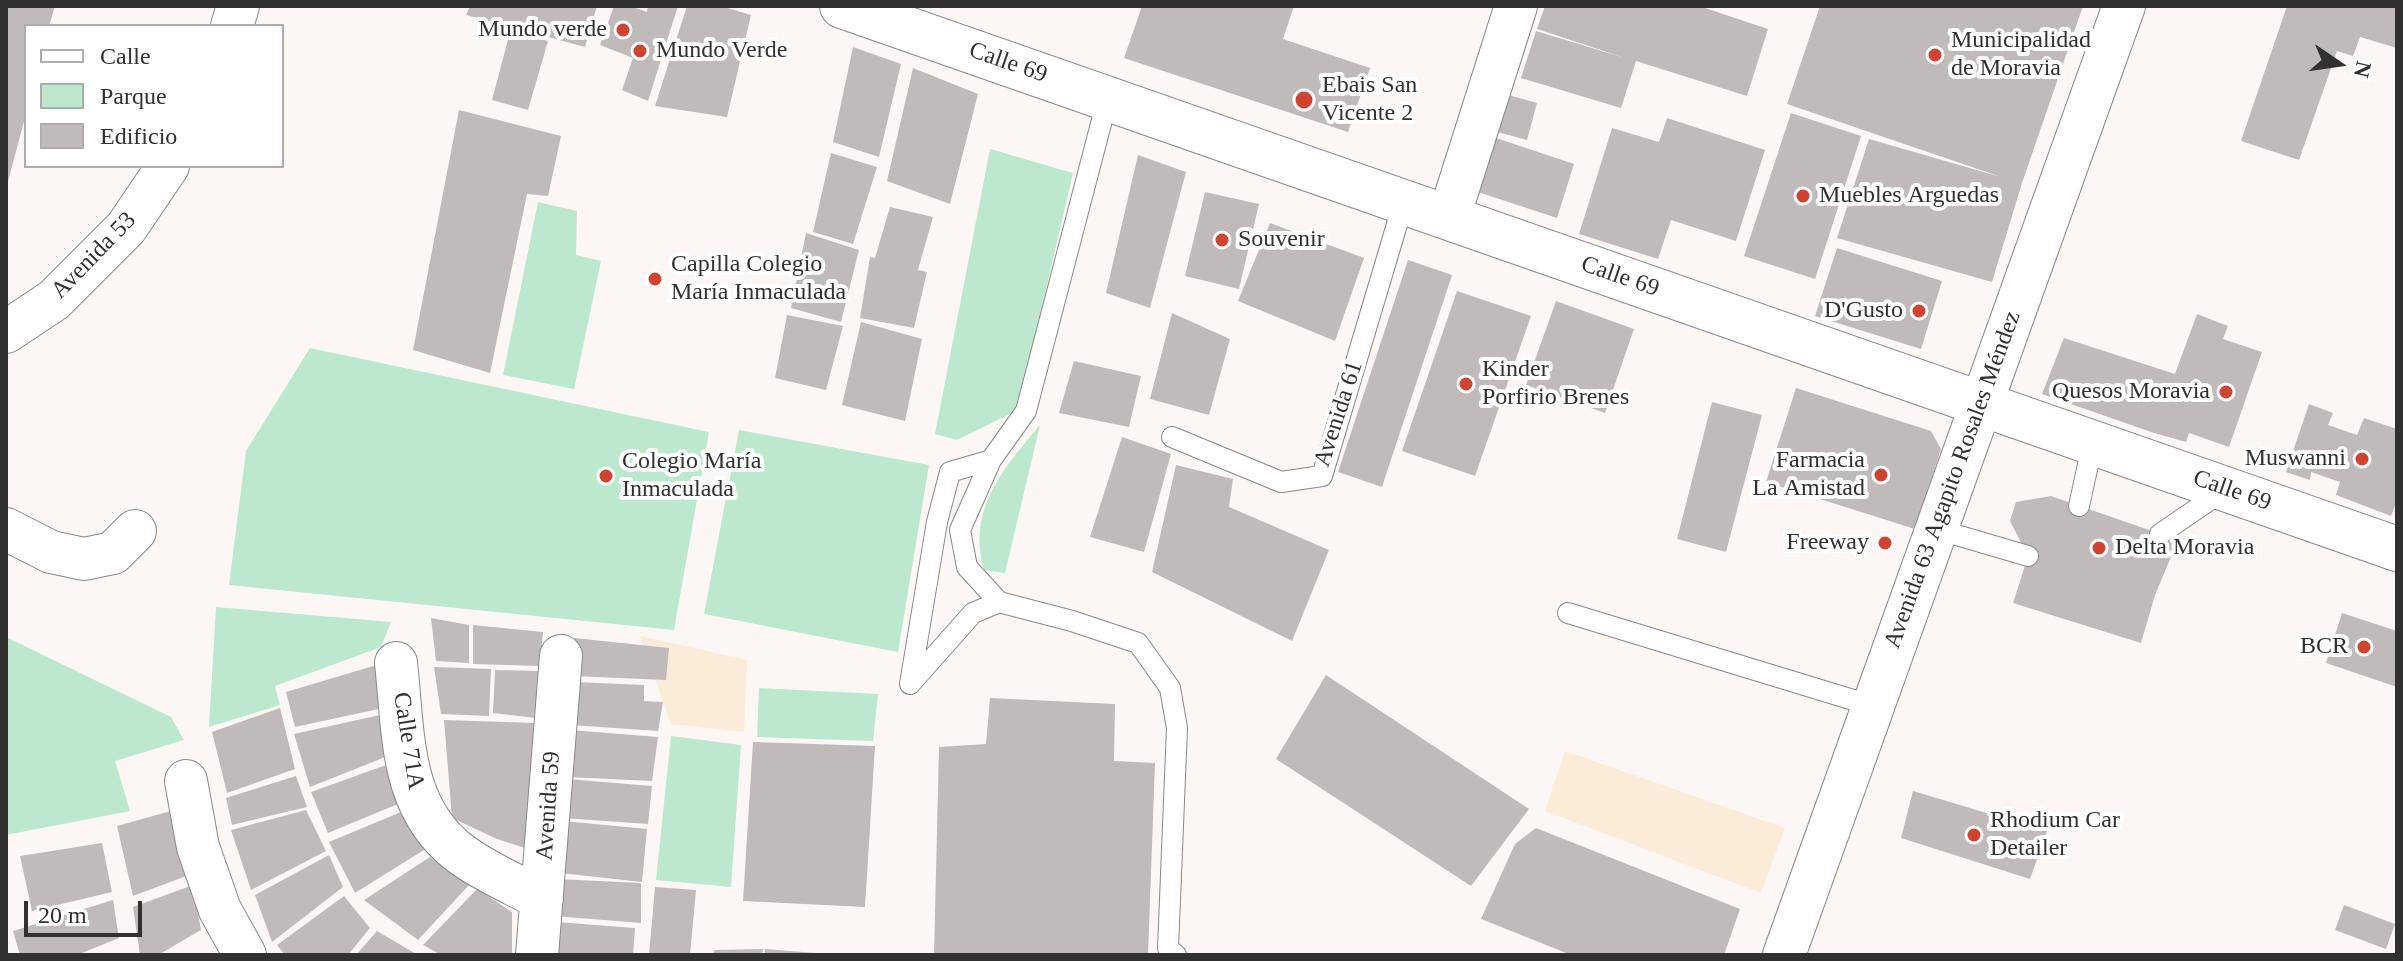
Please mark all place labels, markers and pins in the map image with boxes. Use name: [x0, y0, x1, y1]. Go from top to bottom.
place label: Mundo verde: [478, 16, 607, 44]
marker: Mundo verde: [614, 21, 632, 39]
place label: Municipalidad de Moravia: [1951, 27, 2091, 83]
place label: Mundo Verde: [656, 37, 787, 65]
marker: Mundo Verde: [631, 42, 649, 60]
marker: Municipalidad de Moravia: [1926, 46, 1944, 64]
place label: Ebais San Vicente 2: [1322, 72, 1417, 128]
marker: Ebais San Vicente 2: [1293, 89, 1315, 111]
place label: Muebles Arguedas: [1819, 182, 1999, 210]
marker: Muebles Arguedas: [1794, 187, 1812, 205]
place label: Souvenir: [1238, 226, 1325, 254]
marker: Souvenir: [1213, 231, 1231, 249]
place label: Capilla Colegio María Inmaculada: [671, 251, 846, 307]
marker: Capilla Colegio María Inmaculada: [646, 270, 664, 288]
place label: D'Gusto: [1824, 297, 1903, 325]
marker: D'Gusto: [1910, 302, 1928, 320]
place label: Kinder Porfirio Brenes: [1482, 356, 1629, 412]
marker: Kinder Porfirio Brenes: [1457, 375, 1475, 393]
place label: Quesos Moravia: [2052, 378, 2210, 406]
marker: Quesos Moravia: [2217, 383, 2235, 401]
place label: Muswanni: [2245, 445, 2346, 473]
place label: Farmacia La Amistad: [1752, 447, 1865, 503]
place label: Colegio María Inmaculada: [622, 448, 761, 504]
marker: Muswanni: [2353, 450, 2371, 468]
marker: Farmacia La Amistad: [1872, 466, 1890, 484]
marker: Colegio María Inmaculada: [597, 467, 615, 485]
place label: Freeway: [1786, 529, 1869, 557]
marker: Freeway: [1876, 534, 1894, 552]
place label: Delta Moravia: [2115, 534, 2254, 562]
marker: Delta Moravia: [2090, 539, 2108, 557]
place label: BCR: [2300, 633, 2348, 661]
marker: BCR: [2355, 638, 2373, 656]
place label: Rhodium Car Detailer: [1990, 807, 2120, 863]
marker: Rhodium Car Detailer: [1965, 826, 1983, 844]

